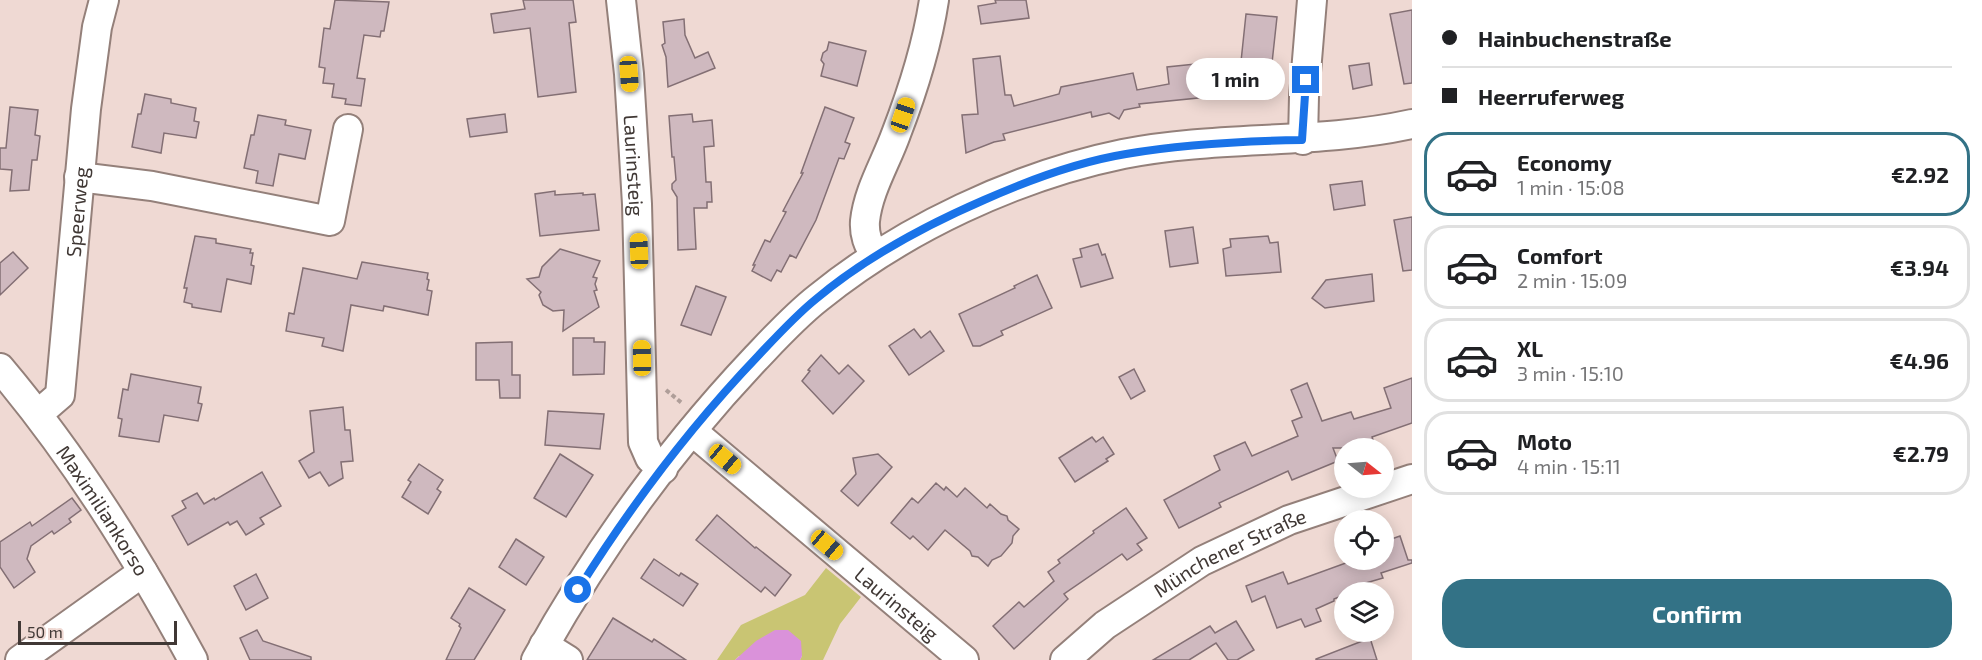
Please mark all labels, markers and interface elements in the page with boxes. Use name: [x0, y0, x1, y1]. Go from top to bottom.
text: Hainbuchenstraße: [1478, 25, 1672, 51]
car: [619, 55, 639, 93]
callout: 1 min: [1186, 59, 1285, 101]
route end: [1292, 66, 1319, 93]
text: 1 min: [1211, 67, 1260, 91]
text: Heerruferweg: [1478, 83, 1624, 109]
car: [889, 95, 917, 135]
street label: Laurinsteig: [620, 114, 649, 217]
icon: car: [1445, 147, 1499, 201]
text: Economy: [1517, 149, 1612, 175]
text: €2.92: [1891, 161, 1949, 187]
street label: Speerweg: [61, 166, 93, 258]
text: 1 min · 15:08: [1517, 175, 1625, 199]
car: [629, 233, 649, 269]
icon: car: [1445, 240, 1499, 294]
text: Comfort: [1517, 242, 1602, 268]
text: €3.94: [1890, 254, 1949, 280]
text: 2 min · 15:09: [1517, 268, 1627, 292]
icon: car: [1445, 333, 1499, 387]
text: XL: [1517, 335, 1543, 361]
car: [633, 340, 651, 376]
text: €4.96: [1890, 347, 1949, 373]
text: 3 min · 15:10: [1517, 361, 1624, 385]
icon: car: [1445, 426, 1499, 480]
text: Moto: [1517, 428, 1572, 454]
north arrow: [1334, 438, 1394, 498]
map controls: [1334, 438, 1394, 642]
street label: Maximiliankorso: [52, 440, 154, 580]
text: €2.79: [1893, 440, 1949, 466]
car: [705, 441, 745, 477]
text: 4 min · 15:11: [1517, 454, 1621, 478]
street label: Münchener Straße: [1149, 503, 1309, 602]
button: locate: [1334, 510, 1394, 570]
car: [807, 527, 847, 563]
street label: Laurinsteig: [850, 562, 944, 646]
route start: [564, 576, 591, 603]
button: Confirm: [1442, 579, 1952, 648]
button: layers: [1334, 582, 1394, 642]
scale bar: [18, 618, 177, 646]
text: 50 m: [27, 622, 63, 641]

